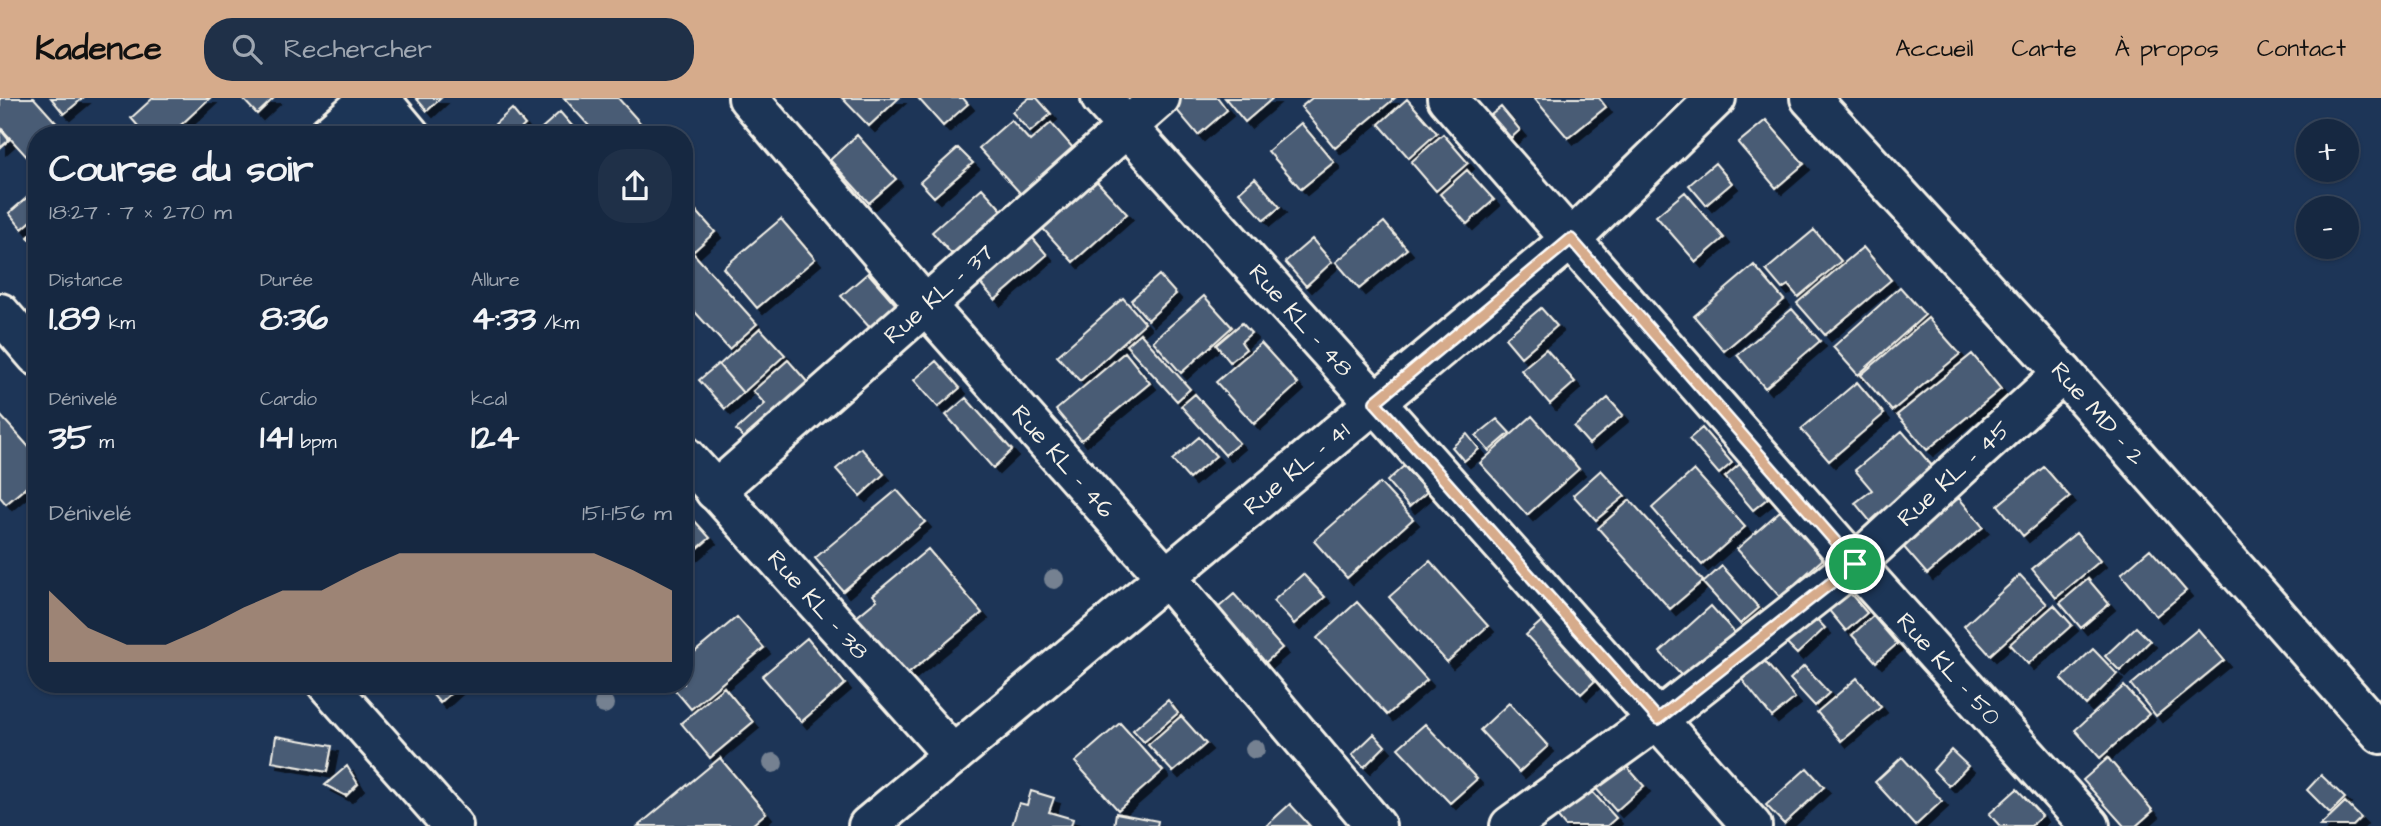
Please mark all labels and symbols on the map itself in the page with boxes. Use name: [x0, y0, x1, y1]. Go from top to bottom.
street label: Rue KL - 37: [877, 236, 1002, 352]
street label: Rue KL - 48: [1240, 257, 1360, 385]
street label: Rue MD - 2: [2043, 354, 2153, 473]
street label: Rue KL - 46: [1003, 398, 1122, 526]
street label: Rue KL - 45: [1890, 413, 2018, 535]
street label: Rue KL - 41: [1236, 415, 1357, 524]
pin: [1825, 534, 1885, 594]
street label: Rue KL - 38: [759, 543, 876, 668]
street label: Rue KL - 50: [1888, 605, 2008, 734]

